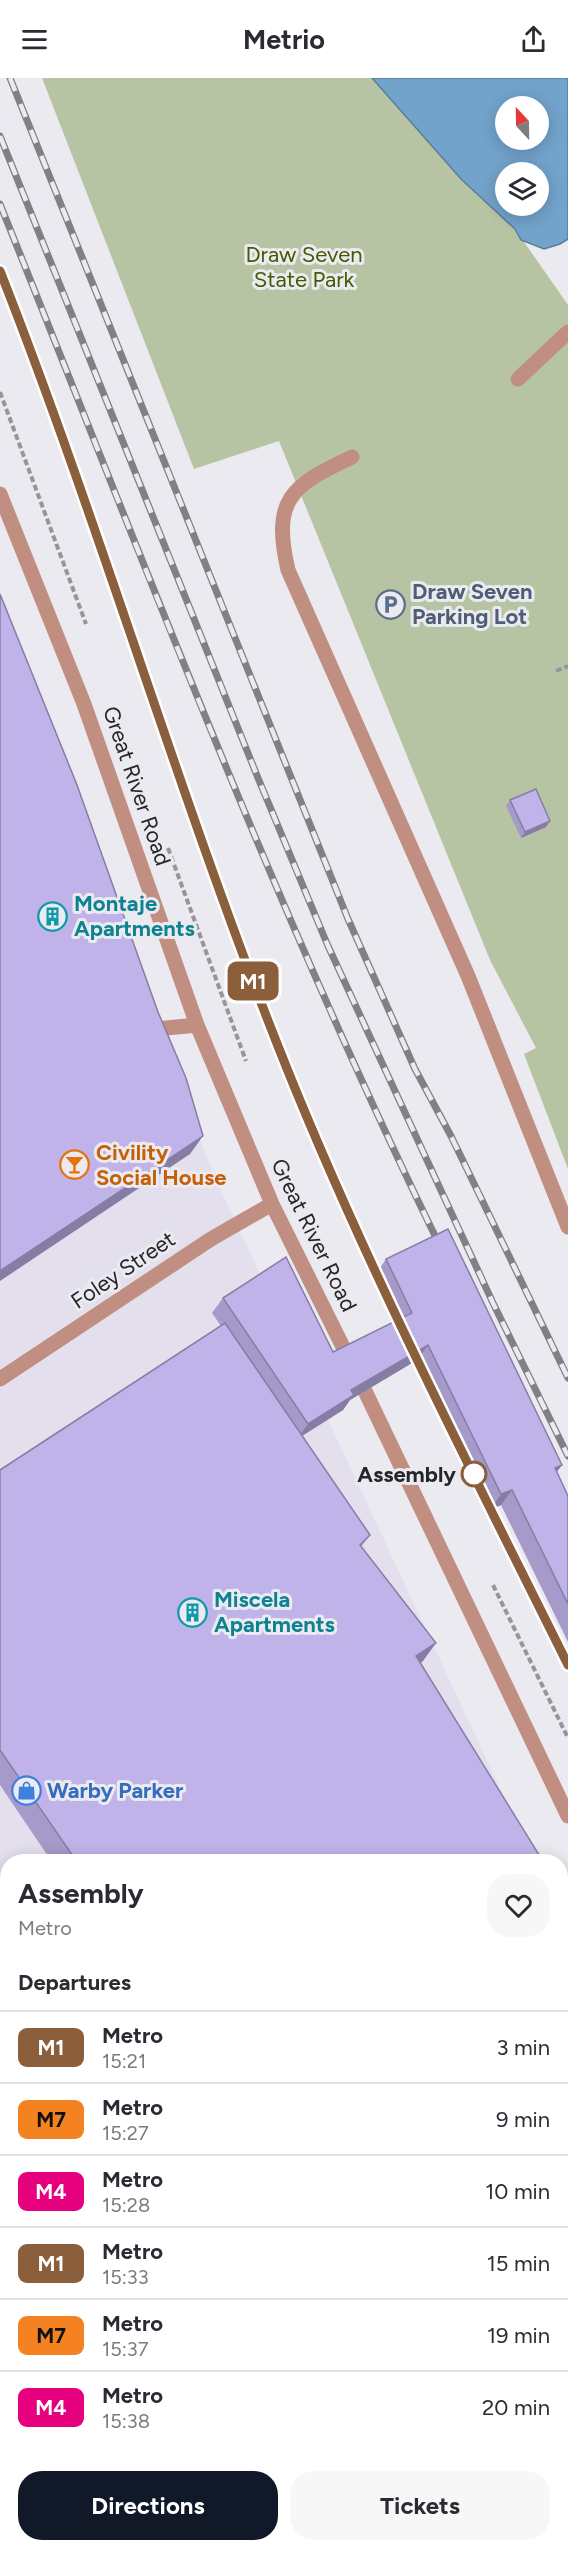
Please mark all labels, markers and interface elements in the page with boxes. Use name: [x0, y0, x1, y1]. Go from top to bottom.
icon: menu: [18, 23, 51, 56]
text: Metrio: [243, 23, 325, 56]
icon: share: [517, 23, 550, 56]
north arrow: [495, 96, 549, 150]
map controls: [495, 96, 549, 216]
button: layers: [495, 162, 549, 216]
park label: Draw Seven State Park: [245, 241, 363, 293]
place label: Draw Seven Parking Lot: [412, 578, 532, 630]
parking icon: Draw Seven Parking Lot: [375, 588, 407, 620]
street label: Great River Road: [97, 703, 177, 869]
place label: Montaje Apartments: [74, 890, 195, 942]
building icon: Montaje Apartments: [37, 900, 69, 932]
line badge: M1: [226, 962, 280, 1000]
text: M1: [240, 969, 266, 994]
place label: Civility Social House: [96, 1139, 227, 1191]
bar icon: Civility Social House: [59, 1149, 91, 1181]
street label: Great River Road: [265, 1154, 363, 1316]
street label: Foley Street: [66, 1225, 180, 1315]
place label: Assembly: [357, 1461, 456, 1488]
marker: Assembly: [461, 1461, 487, 1487]
place label: Miscela Apartments: [214, 1586, 335, 1638]
building icon: Miscela Apartments: [177, 1596, 209, 1628]
shop icon: Warby Parker: [10, 1774, 42, 1806]
place label: Warby Parker: [47, 1777, 184, 1804]
button: heart: [487, 1874, 550, 1937]
text: Assembly: [18, 1876, 144, 1910]
text: Metro: [18, 1916, 72, 1940]
text: Departures: [18, 1969, 131, 1996]
text: Metro: [102, 2022, 163, 2049]
text: 3 min: [496, 2034, 550, 2061]
text: M1: [38, 2035, 64, 2060]
text: 15:21: [102, 2049, 146, 2073]
text: Metro: [102, 2094, 163, 2121]
text: 9 min: [496, 2106, 550, 2133]
text: M7: [36, 2107, 66, 2132]
text: 15:27: [102, 2121, 149, 2145]
text: Metro: [102, 2166, 163, 2193]
text: 10 min: [485, 2178, 550, 2205]
text: M4: [35, 2179, 67, 2204]
text: 15:28: [102, 2193, 150, 2217]
text: Metro: [102, 2238, 163, 2265]
text: 15 min: [487, 2250, 550, 2277]
text: M1: [38, 2251, 64, 2276]
text: 15:33: [102, 2265, 149, 2289]
text: Metro: [102, 2310, 163, 2337]
text: 19 min: [487, 2322, 550, 2349]
text: M7: [36, 2323, 66, 2348]
text: 15:37: [102, 2337, 148, 2361]
text: Metro: [102, 2382, 163, 2409]
text: 20 min: [482, 2394, 550, 2421]
text: M4: [35, 2395, 67, 2420]
text: 15:38: [102, 2409, 150, 2433]
button: Directions: [18, 2471, 278, 2540]
button: Tickets: [290, 2471, 550, 2540]

